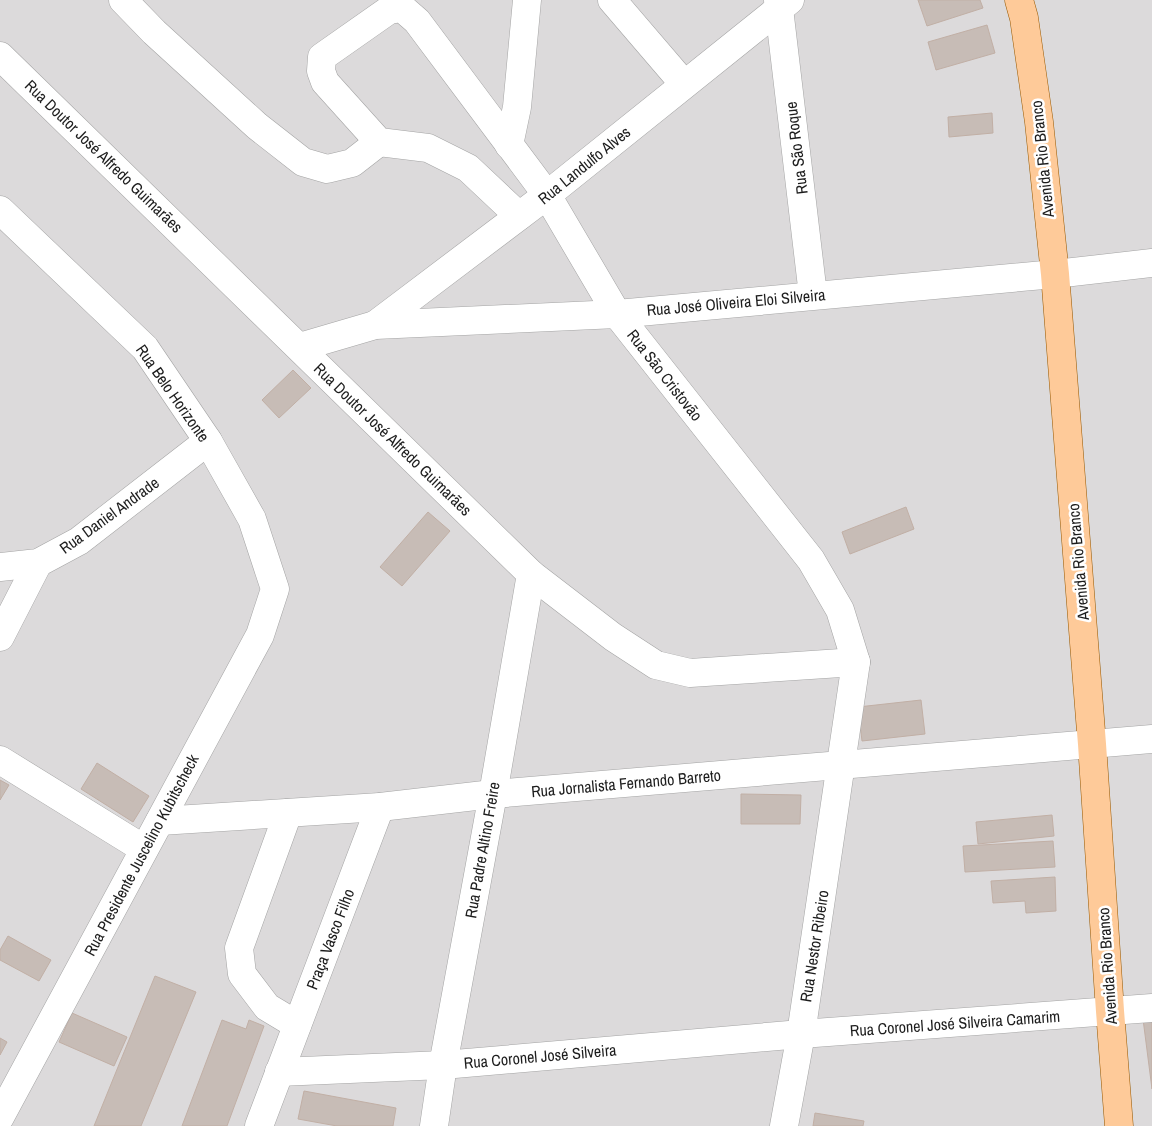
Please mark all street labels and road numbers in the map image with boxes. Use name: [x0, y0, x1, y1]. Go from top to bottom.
street label: Rua Doutor José Alfredo Guimarães: [20, 75, 188, 237]
street label: Rua São Roque: [779, 100, 813, 196]
street label: Avenida Rio Branco: [1025, 100, 1059, 219]
street label: Rua Landulfo Alves: [533, 121, 635, 209]
street label: Rua José Oliveira Eloi Silveira: [646, 283, 827, 321]
street label: Rua São Cristovão: [622, 325, 708, 425]
street label: Rua Belo Horizonte: [131, 340, 215, 446]
street label: Rua Doutor José Alfredo Guimarães: [309, 358, 477, 520]
street label: Rua Daniel Andrade: [55, 471, 163, 559]
street label: Avenida Rio Branco: [1062, 503, 1094, 622]
street label: Rua Presidente Juscelino Kubitscheck: [78, 750, 204, 960]
street label: Rua Jornalista Fernando Barreto: [530, 764, 722, 802]
street label: Rua Padre Altino Freire: [459, 780, 505, 920]
street label: Praça Vasco Filho: [301, 885, 359, 993]
street label: Rua Nestor Ribeiro: [794, 888, 834, 1004]
street label: Avenida Rio Branco: [1092, 907, 1122, 1026]
street label: Rua Coronel José Silveira Camarim: [849, 1005, 1061, 1041]
street label: Rua Coronel José Silveira: [463, 1038, 618, 1074]

